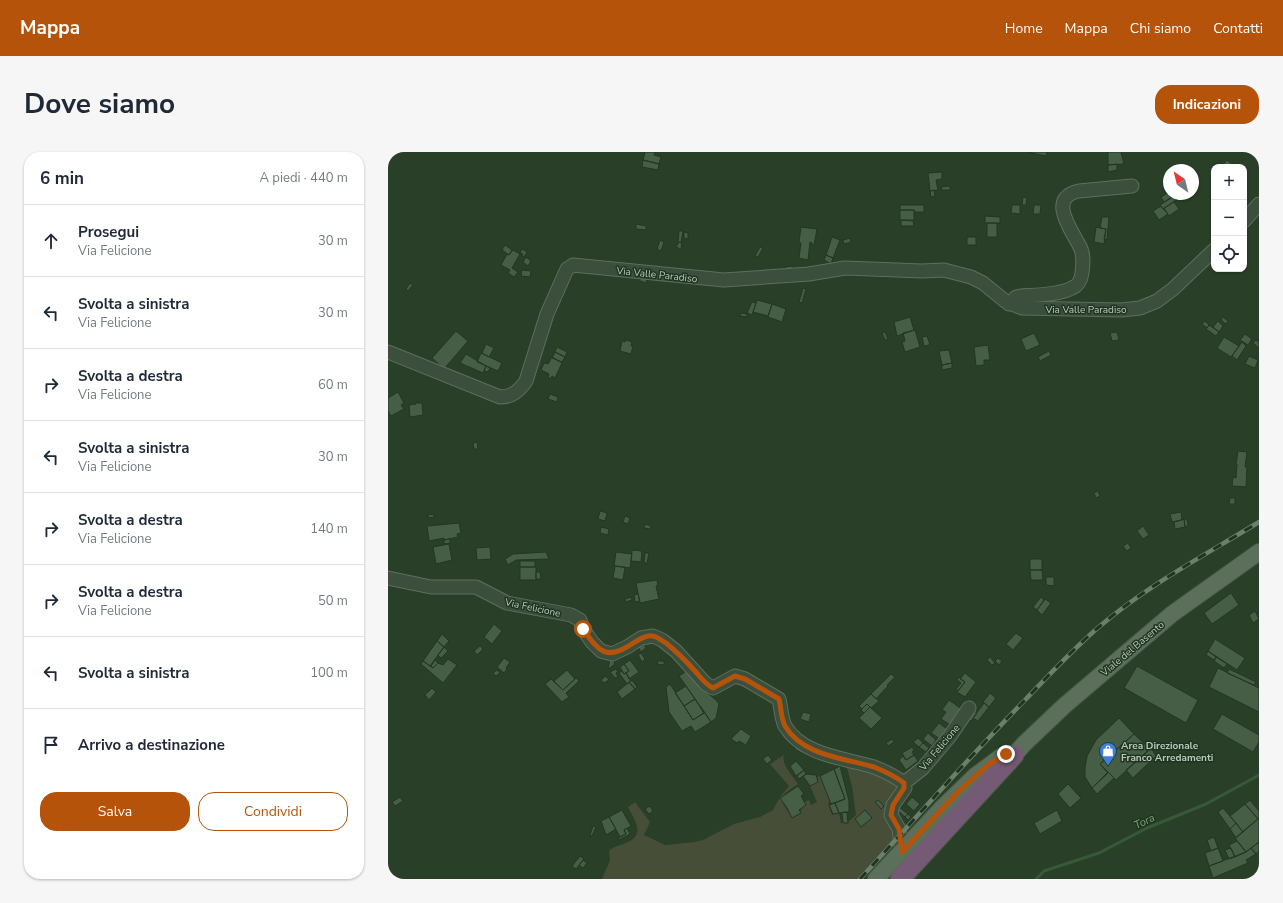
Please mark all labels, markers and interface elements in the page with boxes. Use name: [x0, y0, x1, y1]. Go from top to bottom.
text: Mappa: [20, 15, 80, 41]
text: Home: [1005, 19, 1043, 38]
text: Mappa: [1065, 19, 1108, 38]
text: Chi siamo: [1130, 19, 1191, 38]
text: Contatti: [1213, 19, 1263, 38]
text: Dove siamo: [24, 85, 175, 123]
button: Indicazioni: [1155, 85, 1259, 124]
north arrow: [1163, 164, 1199, 200]
map controls: [1211, 164, 1247, 272]
button: +: [1211, 164, 1247, 200]
text: 6 min: [40, 167, 84, 190]
text: A piedi · 440 m: [260, 169, 348, 187]
button: −: [1211, 200, 1247, 236]
text: Prosegui: [78, 222, 139, 242]
icon: ahead: [40, 230, 62, 252]
text: 30 m: [318, 232, 348, 250]
button: locate: [1211, 236, 1247, 272]
text: Via Felicione: [78, 242, 151, 260]
street label: Via Valle Paradiso: [615, 264, 698, 286]
text: Svolta a sinistra: [78, 294, 189, 314]
icon: left: [40, 302, 62, 324]
street label: Via Valle Paradiso: [1044, 303, 1127, 317]
text: 30 m: [318, 304, 348, 322]
text: Via Felicione: [78, 314, 151, 332]
text: Svolta a destra: [78, 366, 183, 386]
icon: right: [40, 374, 62, 396]
text: 60 m: [318, 376, 348, 394]
text: Via Felicione: [78, 386, 151, 404]
text: Svolta a sinistra: [78, 438, 189, 458]
icon: left: [40, 446, 62, 468]
text: 30 m: [318, 448, 348, 466]
text: Via Felicione: [78, 458, 151, 476]
text: Svolta a destra: [78, 510, 183, 530]
icon: right: [40, 518, 62, 540]
text: 140 m: [310, 520, 348, 538]
text: Via Felicione: [78, 530, 151, 548]
text: Svolta a destra: [78, 582, 183, 602]
icon: right: [40, 590, 62, 612]
text: 50 m: [318, 592, 348, 610]
street label: Via Felicione: [503, 595, 562, 621]
text: Via Felicione: [78, 602, 151, 620]
street label: Viale del Basento: [1097, 618, 1168, 680]
route start: [574, 620, 592, 638]
icon: left: [40, 662, 62, 684]
text: Svolta a sinistra: [78, 663, 189, 683]
text: 100 m: [310, 664, 348, 682]
street label: Via Felicione: [916, 722, 963, 775]
icon: arrive: [40, 734, 62, 756]
text: Arrivo a destinazione: [78, 735, 225, 755]
place label: Area Direzionale Franco Arredamenti: [1121, 739, 1213, 765]
shop icon: Area Direzionale Franco Arredamenti: [1098, 741, 1118, 766]
route end: [997, 745, 1015, 763]
button: Salva: [40, 792, 190, 831]
button: Condividi: [198, 792, 348, 831]
water label: Tora: [1131, 810, 1157, 833]

